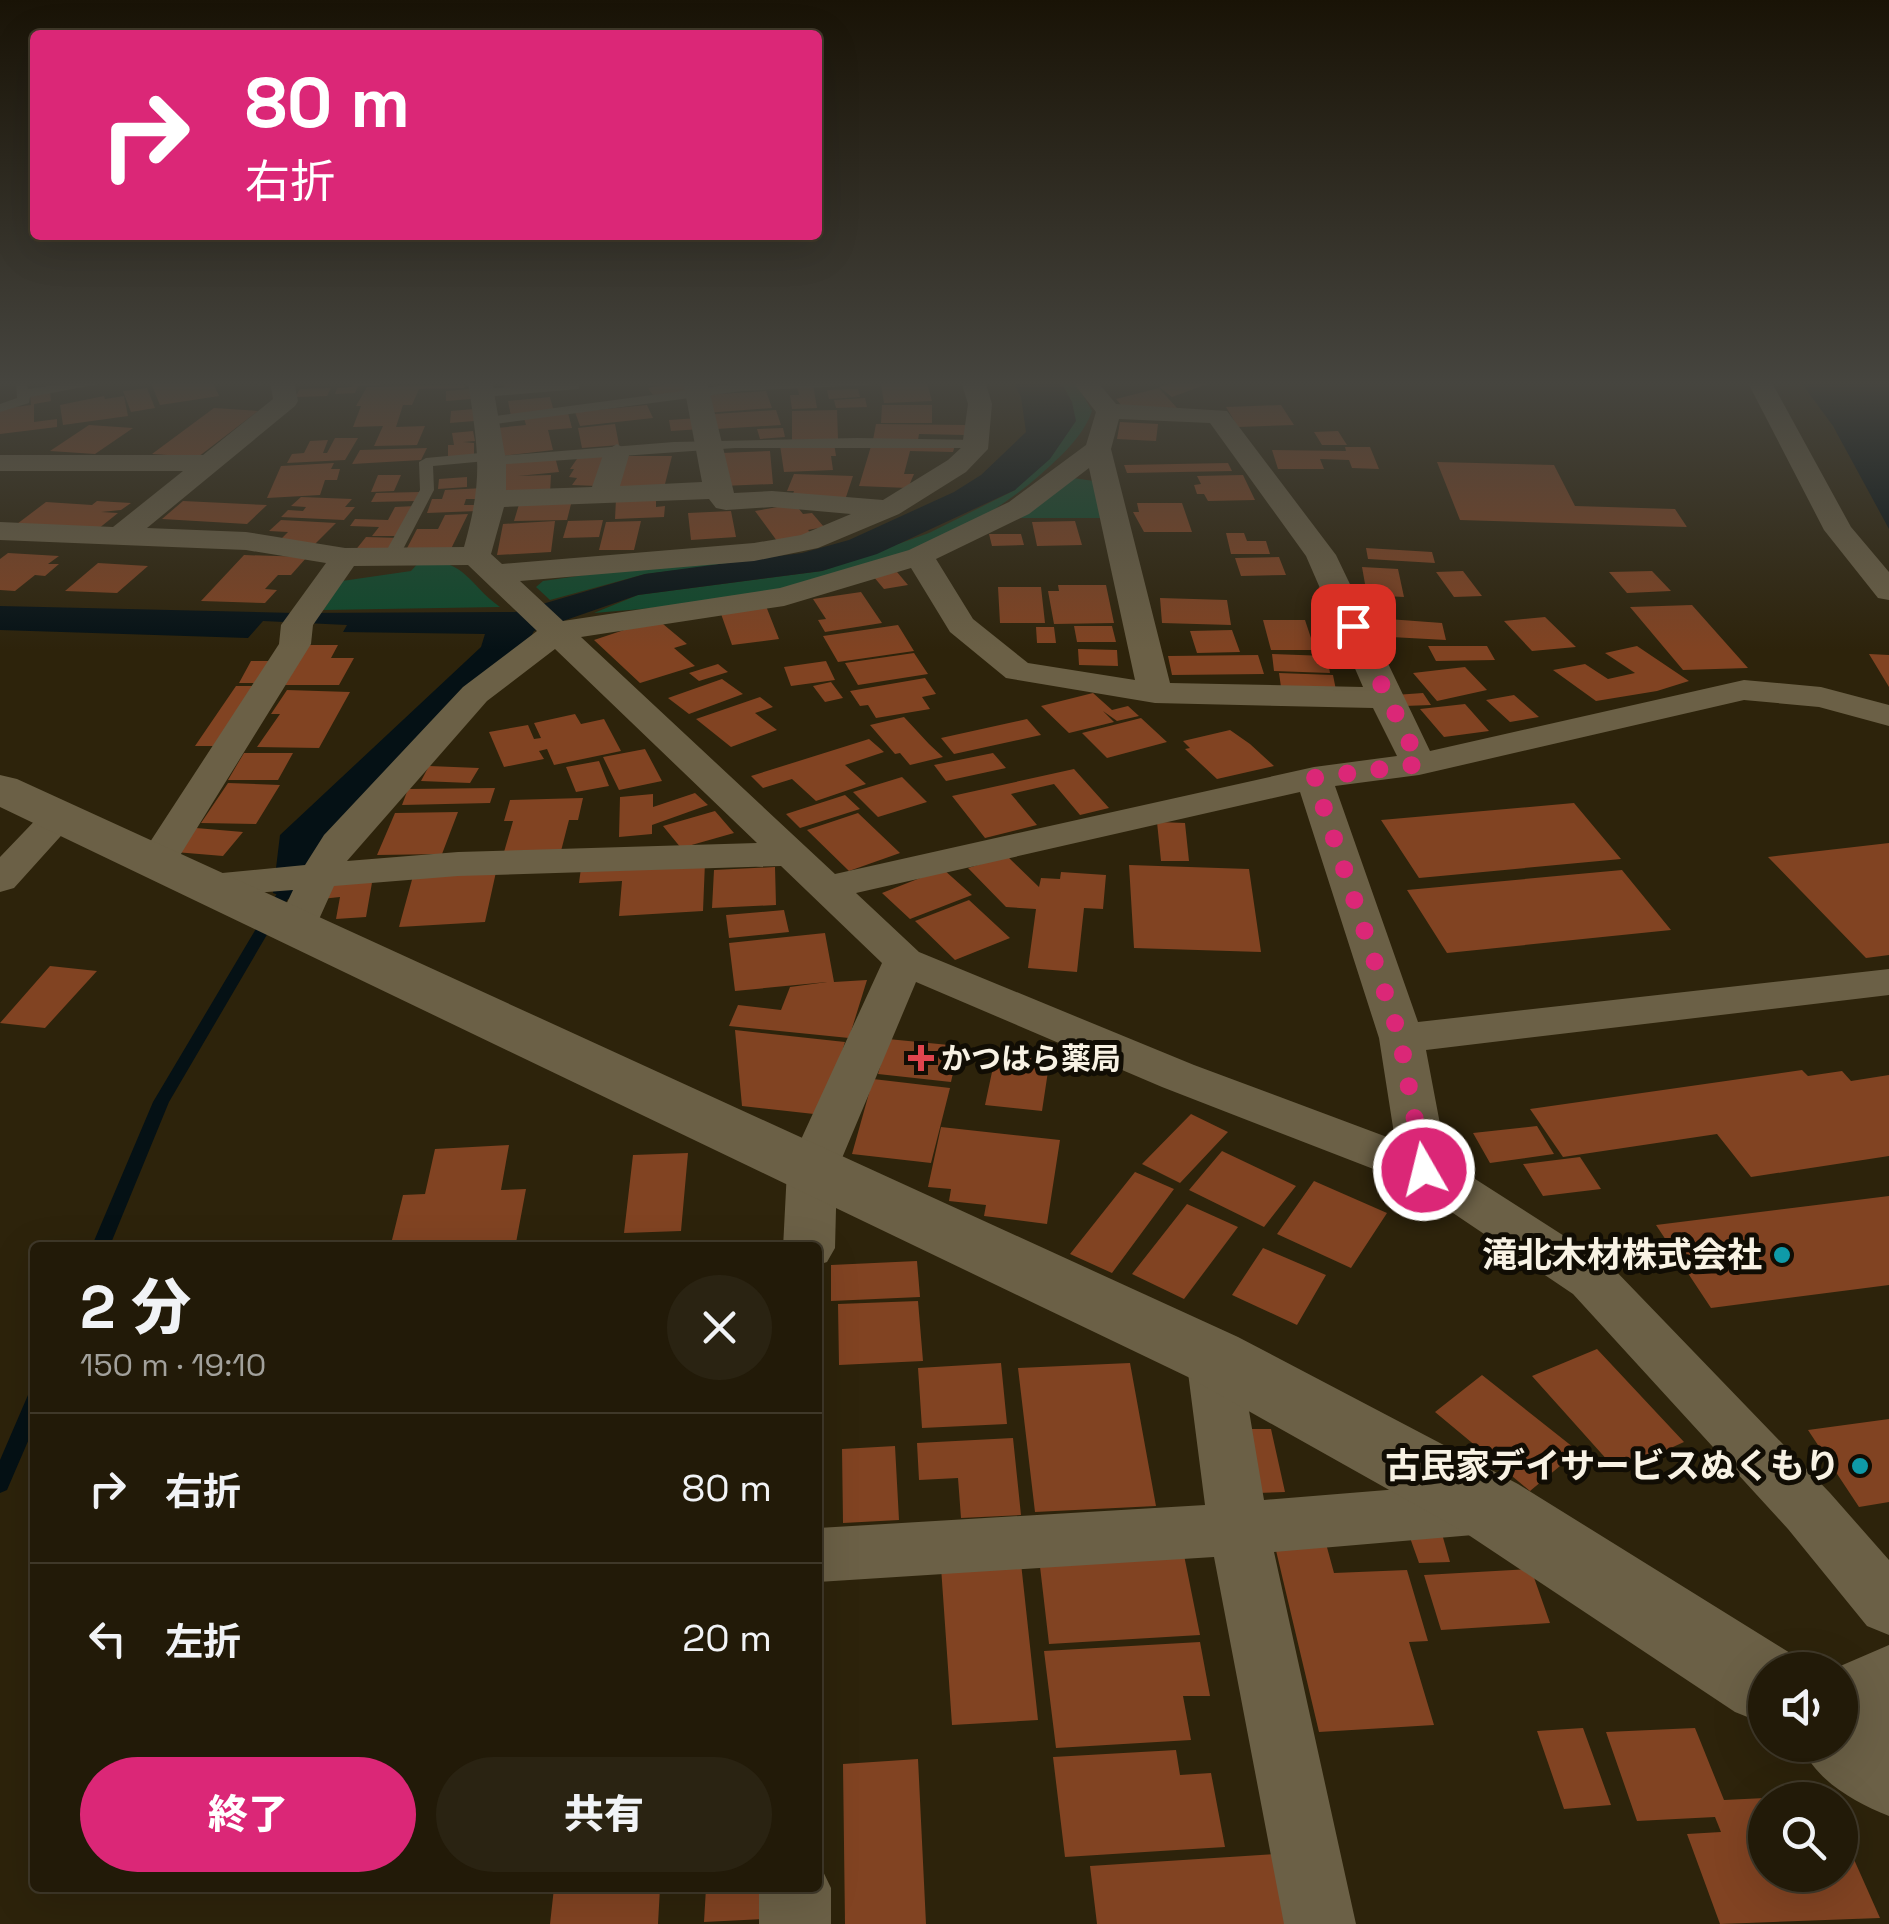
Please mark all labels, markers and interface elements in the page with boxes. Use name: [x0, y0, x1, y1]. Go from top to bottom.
text: 80 m: [245, 58, 410, 147]
icon: right: [80, 70, 210, 200]
text: 右折: [245, 153, 335, 210]
pin: [1311, 584, 1396, 669]
icon: arrive: [1326, 599, 1381, 654]
place label: かつはら薬局: [941, 1039, 1121, 1078]
marker: かつはら薬局: [910, 1047, 932, 1069]
position arrow: [1372, 1118, 1476, 1222]
place label: 滝北木材株式会社: [1482, 1233, 1762, 1277]
marker: 滝北木材株式会社: [1771, 1244, 1793, 1266]
text: 2 分: [80, 1269, 191, 1346]
button: close: [667, 1275, 772, 1380]
text: 150 m · 19:10: [80, 1345, 266, 1385]
place label: 古民家デイサービスぬくもり: [1385, 1444, 1840, 1488]
marker: 古民家デイサービスぬくもり: [1849, 1455, 1871, 1477]
icon: right: [80, 1461, 135, 1516]
text: 80 m: [682, 1464, 772, 1512]
text: 右折: [165, 1468, 241, 1516]
icon: left: [80, 1611, 135, 1666]
text: 20 m: [682, 1614, 772, 1662]
text: 左折: [165, 1618, 241, 1666]
map controls: [1748, 1652, 1858, 1892]
button: sound: [1748, 1652, 1858, 1762]
button: 終了: [80, 1757, 416, 1872]
button: 共有: [436, 1757, 772, 1872]
button: search: [1748, 1782, 1858, 1892]

